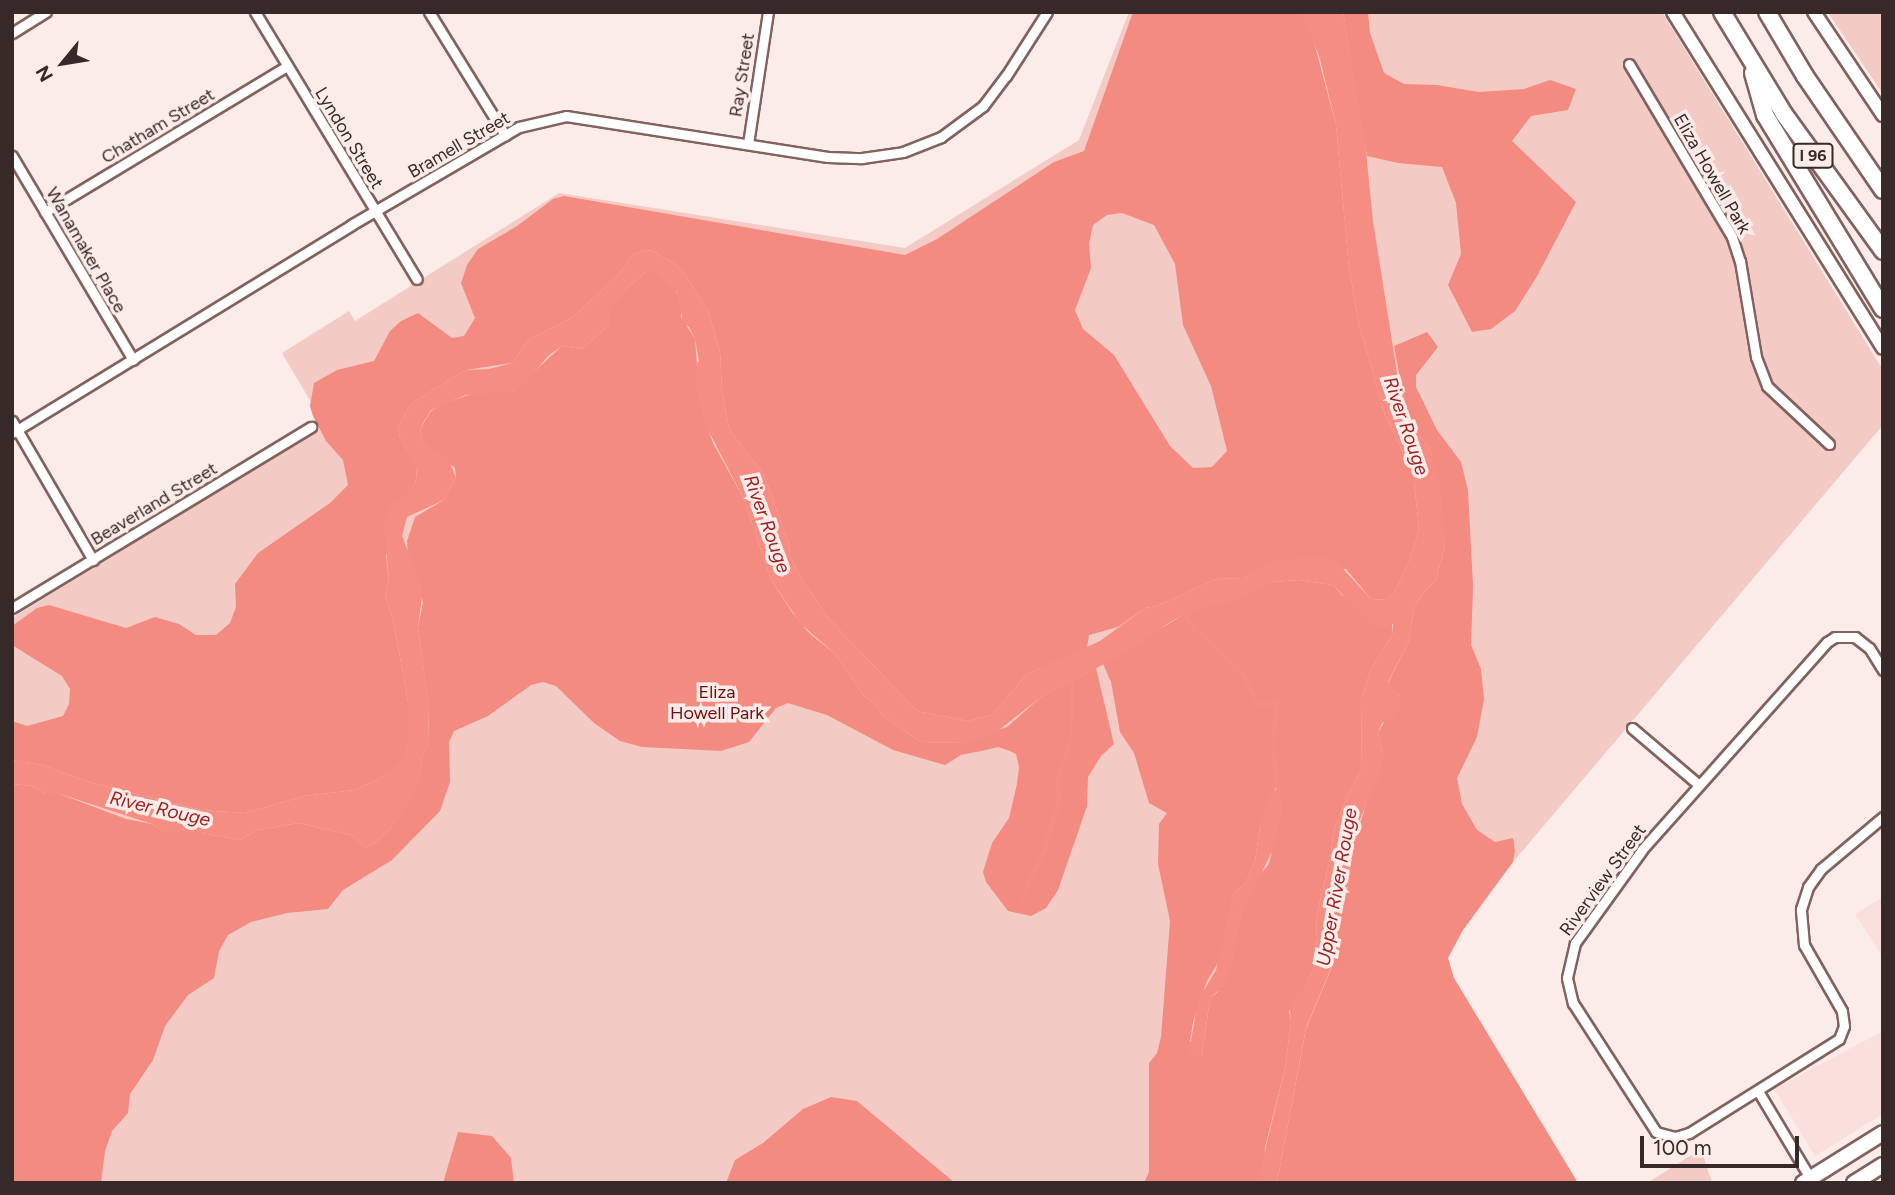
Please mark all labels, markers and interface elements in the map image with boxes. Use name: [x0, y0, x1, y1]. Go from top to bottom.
north arrow: [28, 28, 98, 98]
street label: Ray Street: [725, 32, 759, 118]
text: N: [31, 62, 58, 86]
street label: Lyndon Street: [310, 83, 388, 193]
street label: Chatham Street: [97, 84, 219, 168]
street label: Bramell Street: [404, 107, 514, 183]
street label: Eliza Howell Park: [1669, 110, 1755, 238]
road number: I 96: [1792, 144, 1834, 168]
street label: Wanamaker Place: [41, 183, 131, 317]
water label: River Rouge: [1379, 374, 1433, 478]
street label: Beaverland Street: [87, 458, 221, 550]
water label: River Rouge: [739, 472, 795, 576]
park label: Eliza Howell Park: [670, 682, 764, 724]
water label: River Rouge: [107, 786, 213, 832]
water label: Upper River Rouge: [1312, 806, 1362, 968]
street label: Riverview Street: [1555, 820, 1651, 940]
scale bar: [1643, 1122, 1802, 1166]
text: 100 m: [1653, 1135, 1712, 1160]

